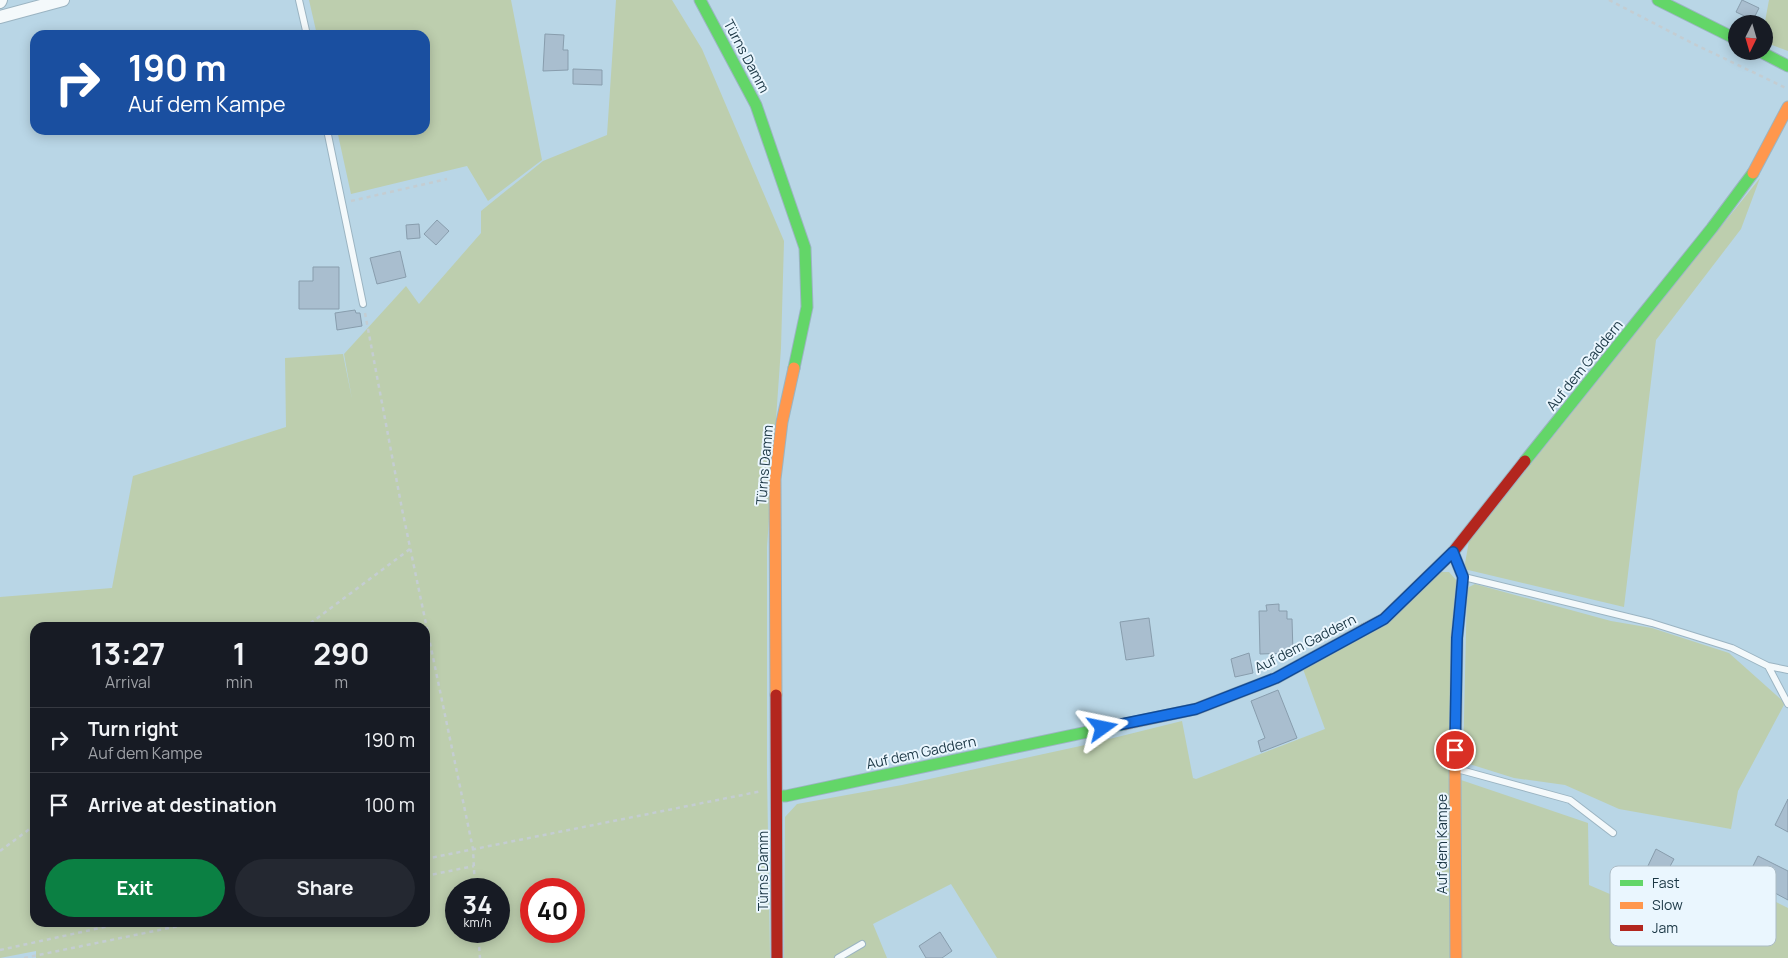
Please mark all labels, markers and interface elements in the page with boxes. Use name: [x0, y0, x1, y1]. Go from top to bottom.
north arrow: [1728, 15, 1772, 60]
map controls: [1728, 15, 1773, 60]
street label: Türns Damm: [720, 16, 774, 96]
text: 190 m: [128, 44, 227, 92]
icon: right: [45, 50, 110, 115]
text: Auf dem Kampe: [128, 89, 286, 119]
street label: Auf dem Gaddern: [1541, 316, 1627, 414]
street label: Türns Damm: [751, 424, 777, 506]
street label: Auf dem Gaddern: [1251, 609, 1359, 677]
text: 13:27: [91, 633, 165, 674]
text: 1: [233, 633, 246, 674]
text: 290: [313, 633, 369, 674]
text: Arrival: [105, 671, 151, 693]
text: min: [226, 671, 253, 693]
text: m: [335, 671, 348, 693]
position arrow: [1076, 701, 1128, 753]
text: Turn right: [88, 716, 178, 742]
icon: right: [45, 726, 73, 754]
text: 190 m: [364, 727, 415, 753]
pin: [1434, 729, 1476, 771]
street label: Auf dem Gaddern: [864, 731, 978, 773]
icon: arrive: [1441, 736, 1469, 764]
text: Auf dem Kampe: [88, 742, 203, 764]
icon: arrive: [45, 791, 73, 819]
text: Arrive at destination: [88, 792, 277, 818]
text: 100 m: [364, 792, 415, 818]
street label: Auf dem Kampe: [1432, 794, 1451, 894]
street label: Türns Damm: [753, 831, 772, 911]
button: Exit: [45, 859, 225, 917]
button: Share: [235, 859, 415, 917]
legend: [1610, 866, 1776, 946]
text: Fast: [1652, 873, 1680, 892]
speed limit sign: 40: [520, 878, 585, 943]
text: 34: [463, 887, 492, 922]
text: Slow: [1652, 895, 1683, 914]
text: km/h: [464, 914, 491, 931]
text: Jam: [1652, 918, 1678, 937]

